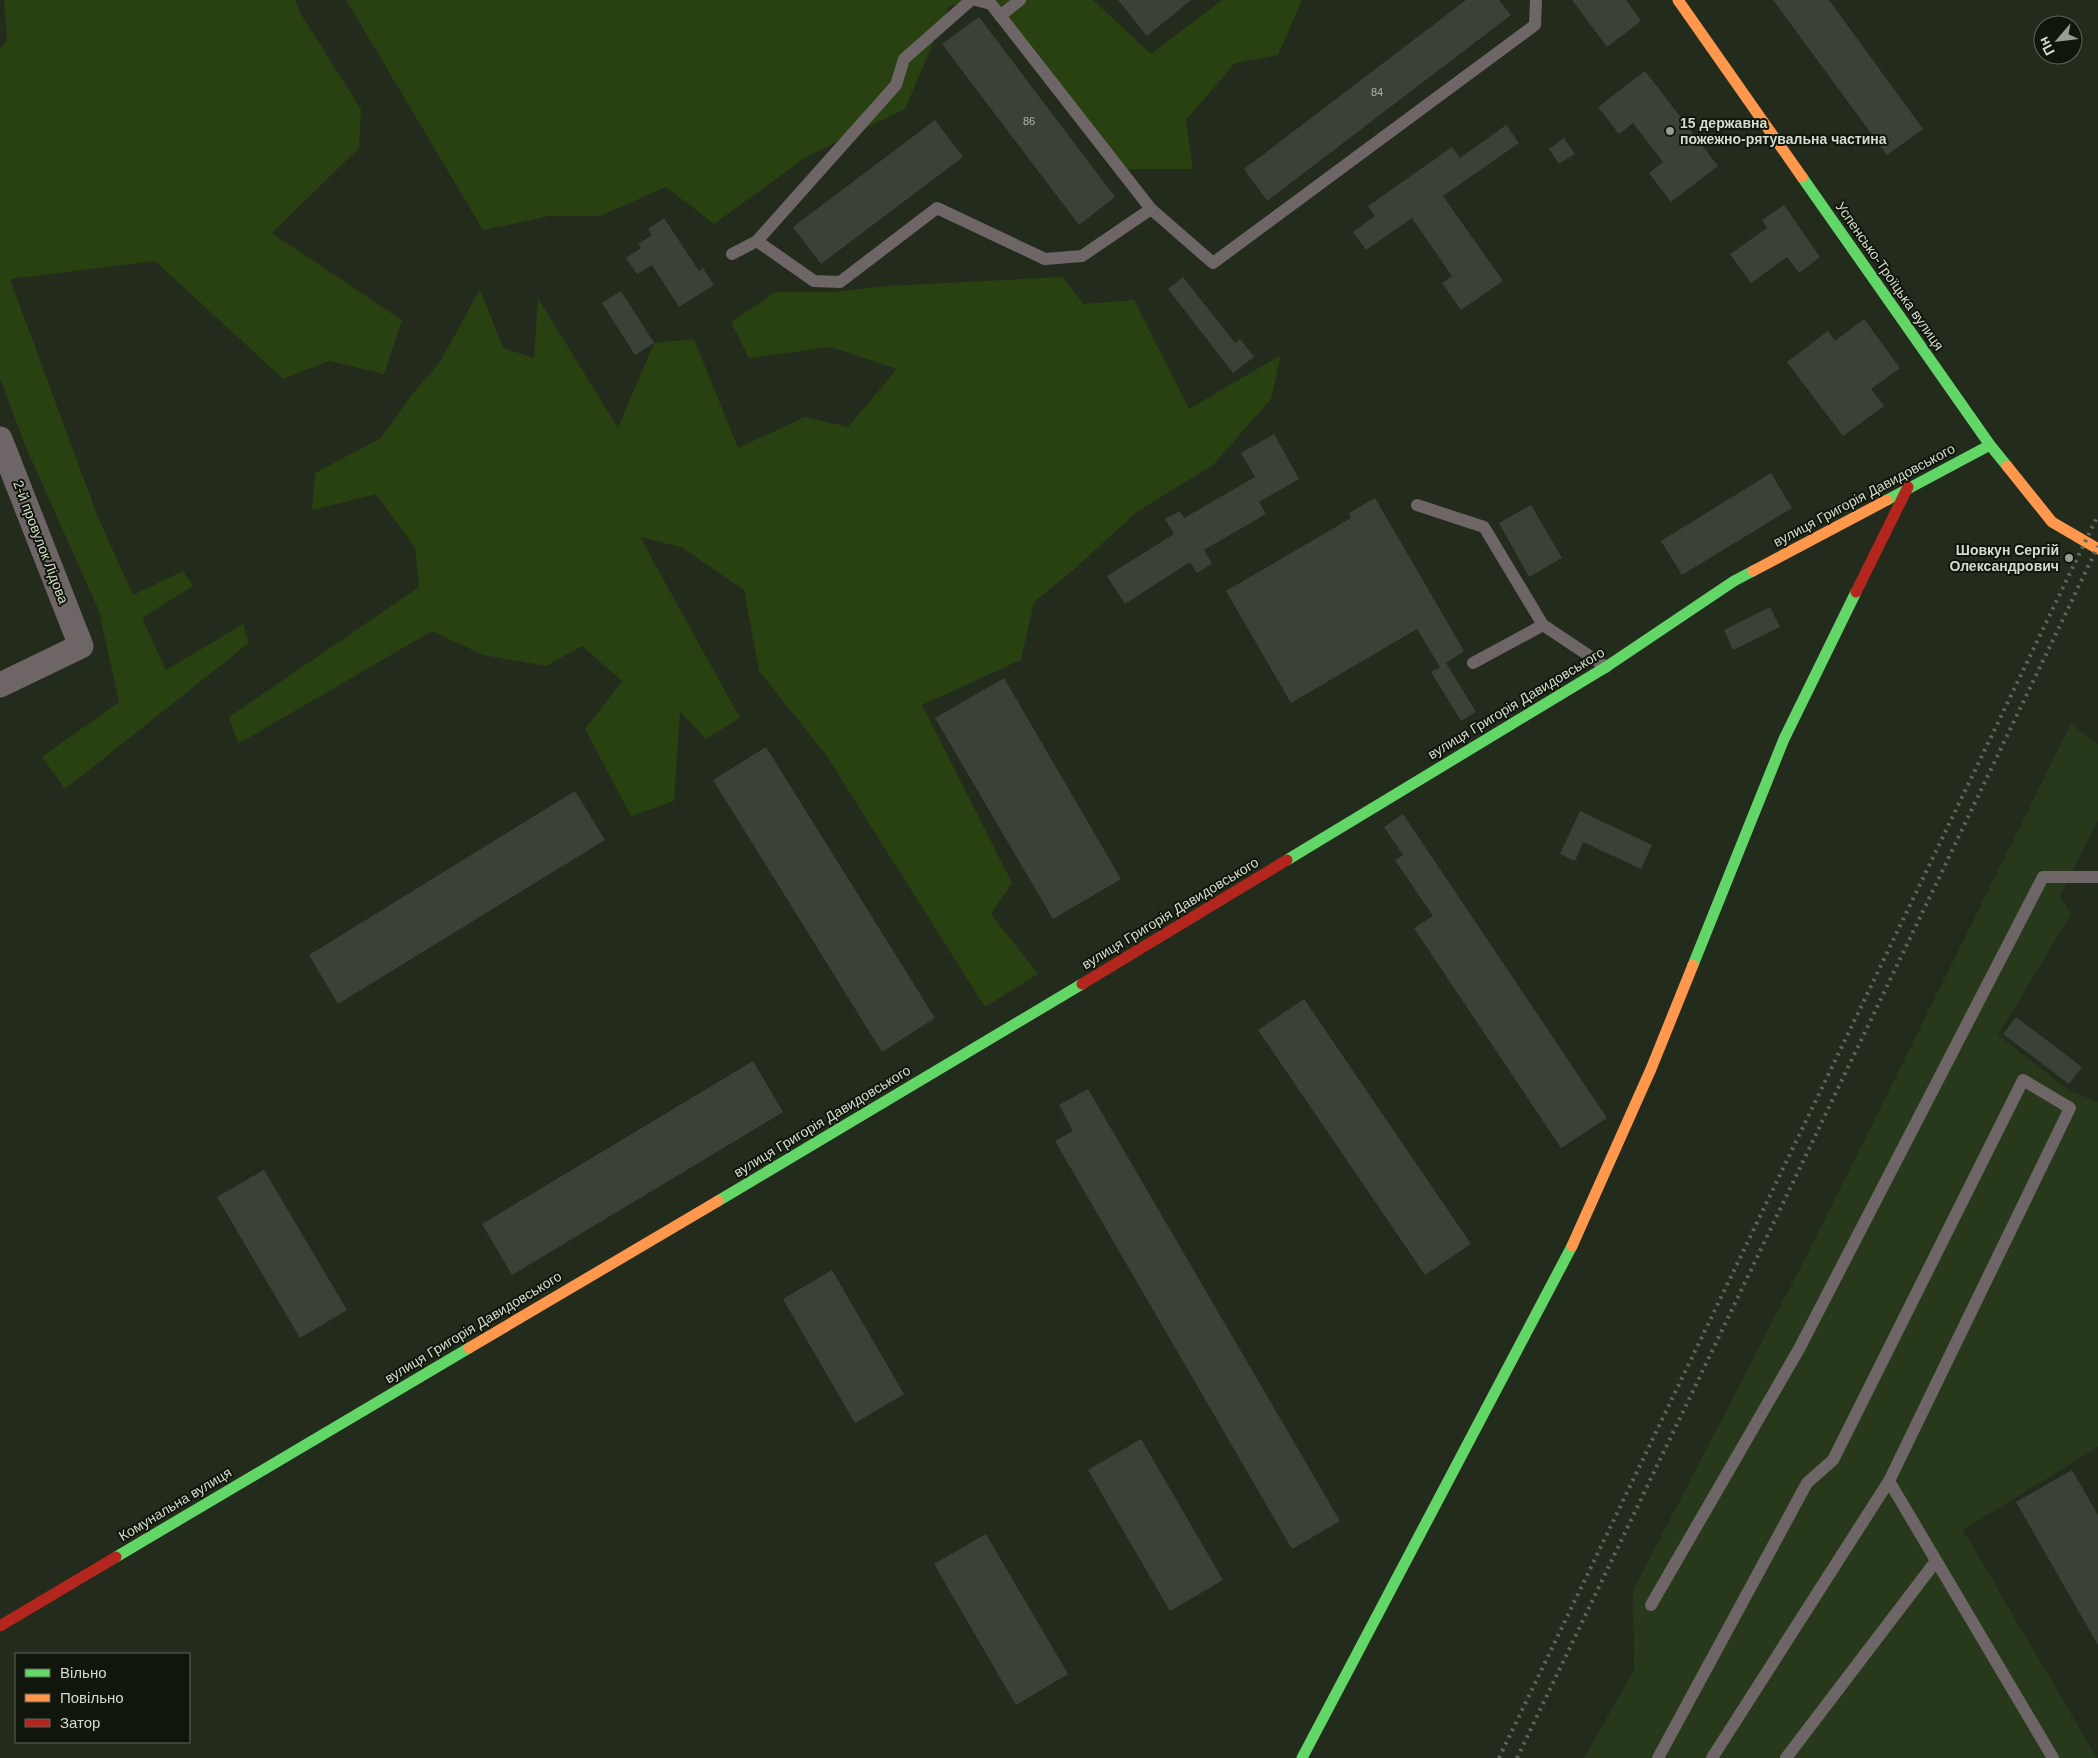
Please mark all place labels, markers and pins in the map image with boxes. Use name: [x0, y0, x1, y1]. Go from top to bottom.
place label: 15 державна пожежно-рятувальна частина: [1680, 115, 1887, 147]
marker: 15 державна пожежно-рятувальна частина: [1664, 125, 1676, 137]
place label: Шовкун Сергій Олександрович: [1949, 542, 2059, 574]
marker: Шовкун Сергій Олександрович: [2063, 552, 2075, 564]

